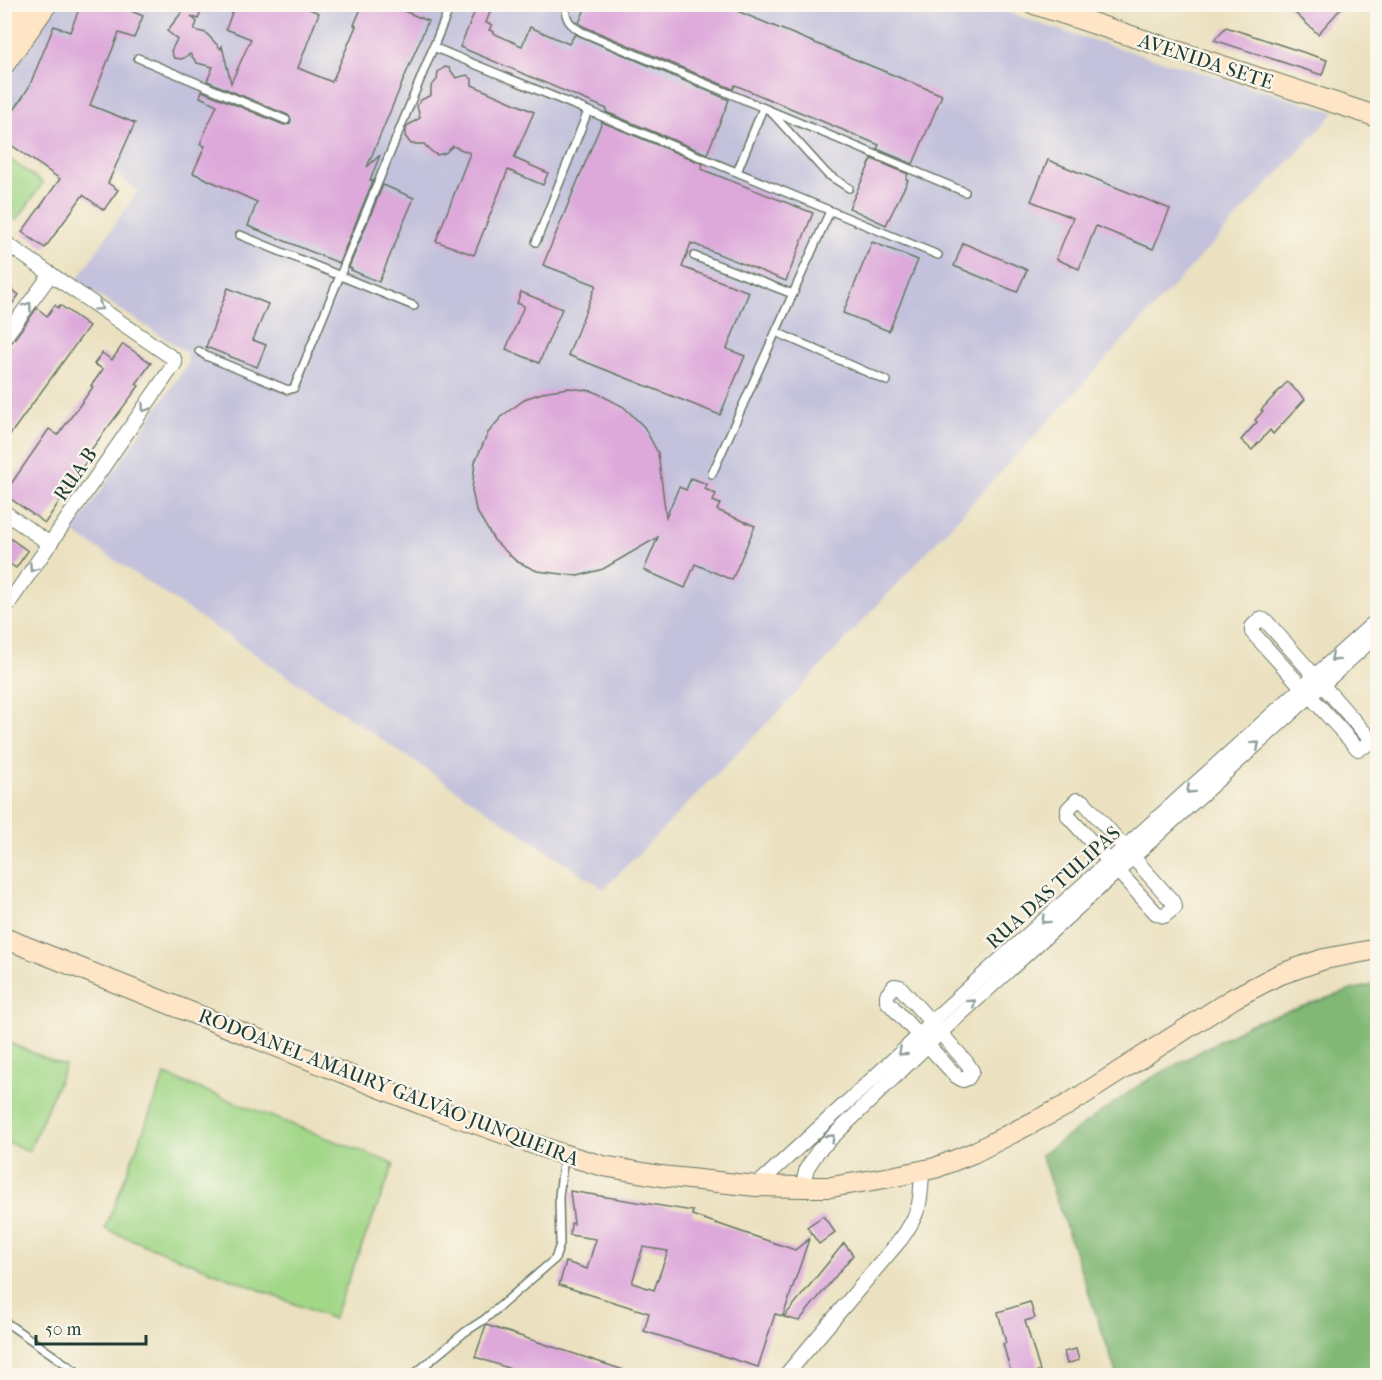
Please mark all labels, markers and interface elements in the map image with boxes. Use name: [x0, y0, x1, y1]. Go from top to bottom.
street label: AVENIDA SETE: [1135, 29, 1276, 94]
one-way arrow: [93, 300, 104, 311]
one-way arrow: [21, 301, 32, 312]
one-way arrow: [141, 401, 152, 412]
street label: RUA B: [49, 443, 102, 505]
one-way arrow: [29, 561, 40, 572]
one-way arrow: [1331, 651, 1341, 662]
one-way arrow: [1249, 741, 1260, 752]
one-way arrow: [1186, 782, 1197, 793]
street label: RUA DAS TULIPAS: [982, 821, 1125, 954]
one-way arrow: [1042, 913, 1052, 924]
one-way arrow: [965, 999, 976, 1010]
street label: RODOANEL AMAURY GALVÃO JUNQUEIRA: [195, 1003, 584, 1171]
one-way arrow: [898, 1045, 909, 1056]
one-way arrow: [824, 1134, 835, 1145]
scale bar: [36, 1308, 146, 1346]
text: 50 m: [45, 1319, 82, 1340]

